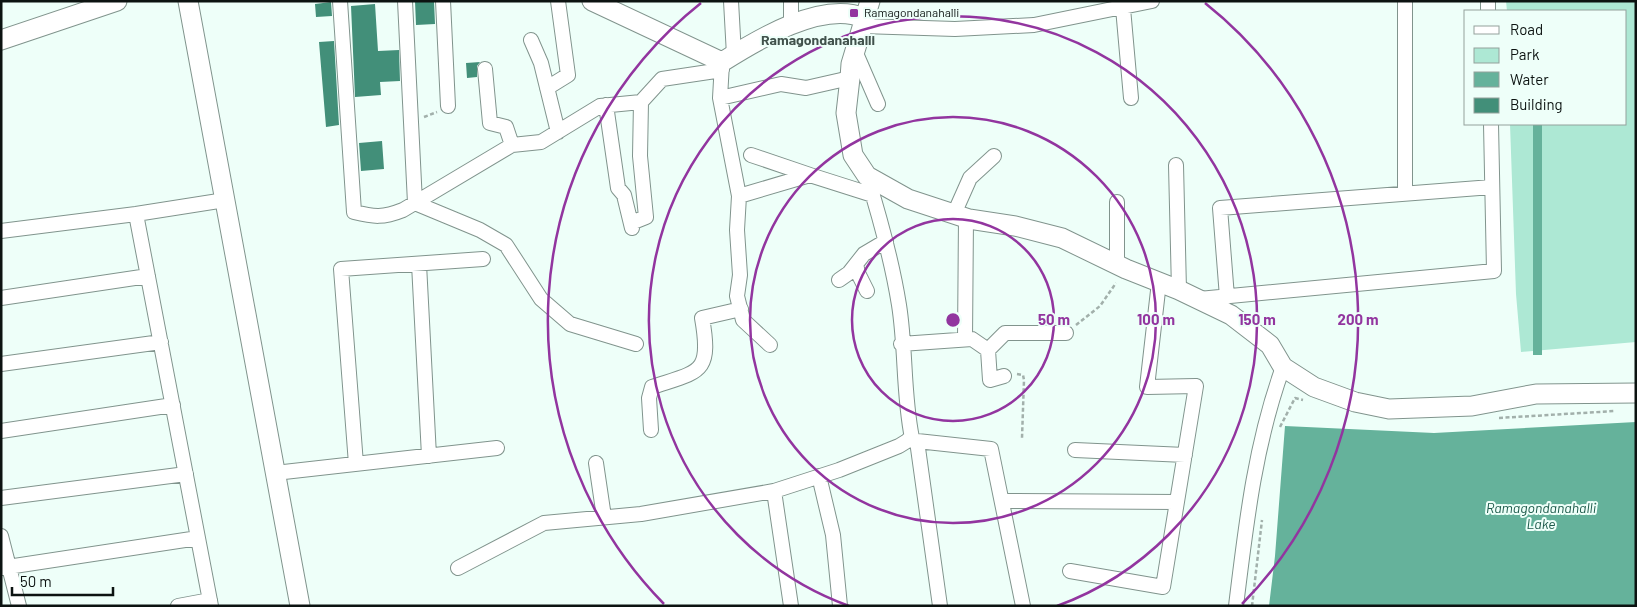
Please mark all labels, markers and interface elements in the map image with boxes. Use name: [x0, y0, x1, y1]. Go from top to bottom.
place label: Ramagondanahalli: [864, 5, 959, 19]
marker: Ramagondanahalli: [848, 7, 860, 19]
legend: [1464, 10, 1627, 125]
text: Road: [1510, 20, 1543, 38]
district label: Ramagondanahalli: [761, 31, 875, 48]
text: Park: [1510, 45, 1540, 63]
text: Water: [1510, 70, 1549, 88]
text: Building: [1510, 95, 1563, 113]
text: 50 m: [1038, 310, 1070, 328]
text: 100 m: [1137, 310, 1175, 328]
text: 150 m: [1238, 310, 1276, 328]
text: 200 m: [1337, 310, 1379, 328]
centre of rings: [944, 311, 962, 329]
water label: Ramagondanahalli Lake: [1486, 499, 1597, 532]
scale bar: [12, 564, 114, 596]
text: 50 m: [20, 572, 52, 590]

